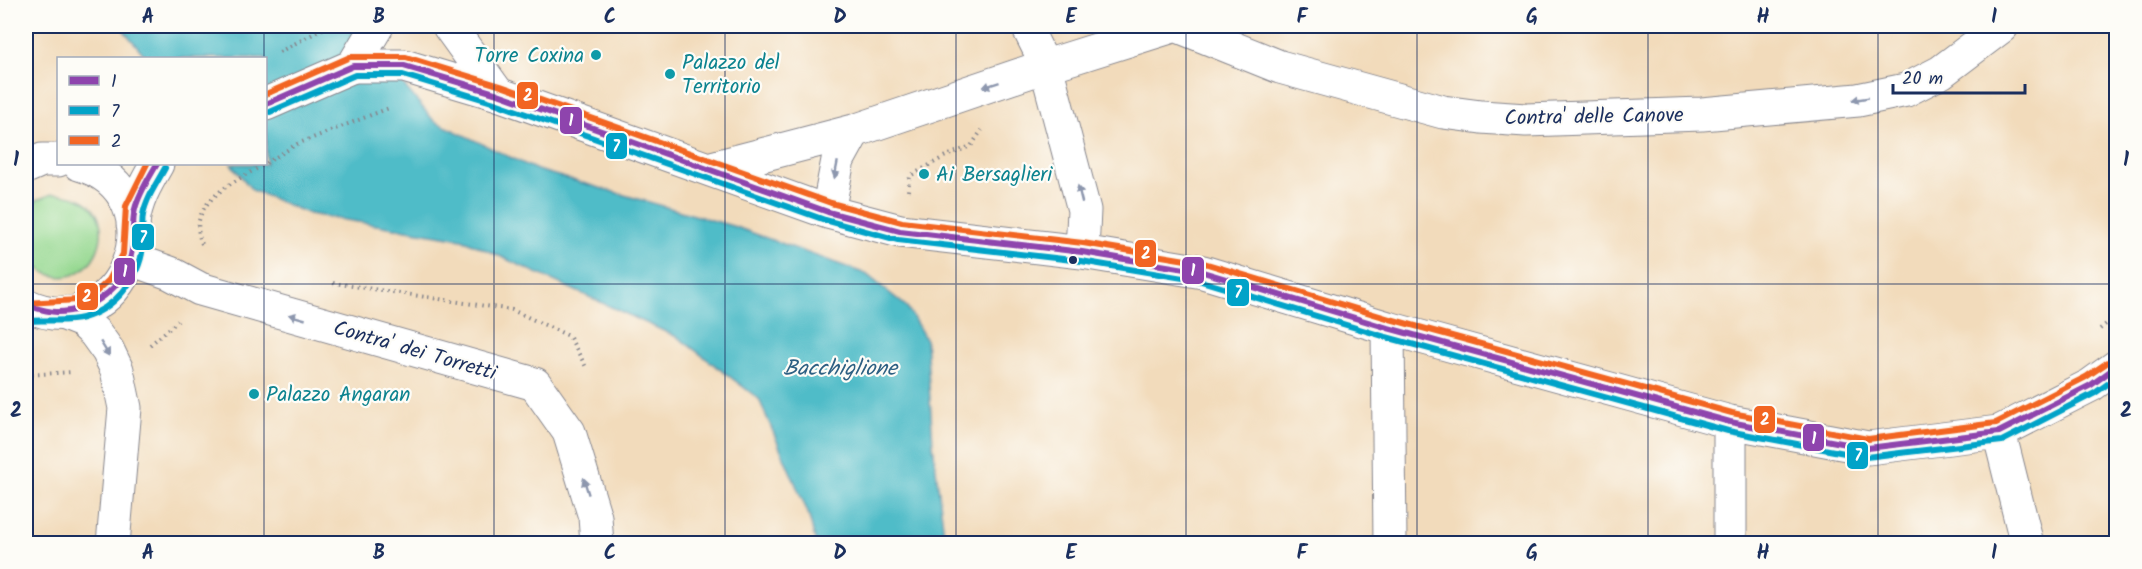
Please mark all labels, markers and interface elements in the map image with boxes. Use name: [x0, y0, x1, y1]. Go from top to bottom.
text: A: [142, 2, 154, 34]
text: B: [373, 2, 385, 34]
text: C: [604, 2, 616, 34]
text: D: [833, 2, 847, 34]
text: E: [1065, 2, 1077, 34]
text: F: [1297, 2, 1309, 34]
text: G: [1526, 2, 1538, 34]
text: H: [1756, 2, 1770, 34]
text: I: [1991, 2, 1997, 34]
place label: Torre Coxina: [474, 40, 584, 73]
place label: Palazzo del Territorio: [682, 47, 780, 104]
marker: Torre Coxina: [589, 48, 603, 62]
legend: [57, 57, 267, 165]
scale bar: [1893, 57, 2025, 95]
text: 20 m: [1902, 65, 1943, 94]
marker: Palazzo del Territorio: [663, 67, 677, 81]
text: 1: [111, 68, 117, 97]
one-way arrow: [982, 80, 1000, 90]
line badge: 2: [516, 81, 539, 110]
text: 2: [523, 84, 533, 109]
one-way arrow: [1850, 94, 1869, 103]
text: 7: [111, 98, 120, 127]
street label: Contra' delle Canove: [1504, 99, 1684, 136]
line badge: 1: [559, 106, 583, 135]
text: 1: [569, 109, 574, 134]
text: 2: [111, 128, 121, 157]
line badge: 7: [605, 132, 628, 160]
text: 7: [612, 135, 620, 160]
text: 1: [13, 145, 19, 177]
text: 1: [2123, 145, 2129, 177]
place label: Ai Bersaglieri: [936, 159, 1053, 192]
one-way arrow: [831, 161, 840, 180]
marker: Ai Bersaglieri: [917, 167, 931, 181]
one-way arrow: [1075, 185, 1084, 203]
line badge: 7: [131, 223, 155, 251]
text: 7: [139, 226, 147, 251]
line badge: 2: [1134, 239, 1157, 268]
text: 2: [1141, 242, 1151, 267]
unlabelled marker: [1067, 254, 1079, 266]
line badge: 1: [1181, 256, 1205, 285]
line badge: 1: [113, 257, 136, 286]
text: 1: [1191, 259, 1196, 284]
text: 1: [123, 260, 128, 285]
line badge: 7: [1226, 278, 1250, 307]
text: 7: [1234, 281, 1242, 306]
line badge: 2: [76, 282, 99, 311]
text: 2: [82, 285, 92, 310]
one-way arrow: [288, 312, 306, 321]
street label: Contra' dei Torretti: [329, 312, 501, 391]
one-way arrow: [100, 341, 111, 357]
water label: Bacchiglione: [783, 352, 899, 387]
place label: Palazzo Angaran: [266, 379, 410, 412]
marker: Palazzo Angaran: [247, 387, 261, 401]
text: 2: [10, 396, 22, 428]
text: 2: [2120, 396, 2132, 428]
line badge: 2: [1753, 405, 1776, 434]
text: 2: [1760, 408, 1770, 433]
line badge: 1: [1802, 423, 1825, 452]
text: 1: [1812, 427, 1817, 452]
line badge: 7: [1846, 441, 1869, 470]
text: 7: [1854, 444, 1862, 469]
one-way arrow: [581, 477, 590, 495]
text: A: [142, 538, 154, 569]
text: B: [373, 538, 385, 569]
text: C: [604, 538, 616, 569]
text: D: [833, 538, 847, 569]
text: E: [1065, 538, 1077, 569]
text: F: [1297, 538, 1309, 569]
text: G: [1526, 538, 1538, 569]
text: H: [1756, 538, 1770, 569]
text: I: [1991, 538, 1997, 569]

